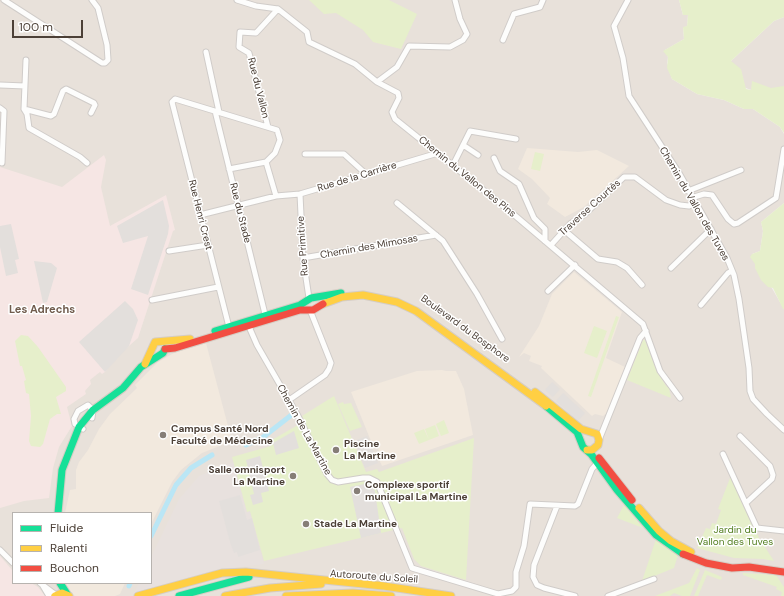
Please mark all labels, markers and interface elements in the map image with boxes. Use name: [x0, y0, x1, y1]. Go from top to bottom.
scale bar: [14, 12, 85, 38]
text: 100 m: [19, 19, 53, 35]
street label: Rue du Vallon: [245, 56, 271, 120]
street label: Chemin du Vallon des Pins: [416, 134, 518, 220]
street label: Chemin du Vallon des Tuves: [656, 145, 732, 263]
street label: Rue de la Carrière: [316, 159, 398, 195]
street label: Traverse Courtès: [557, 177, 623, 239]
street label: Rue Henri Crest: [185, 179, 215, 251]
street label: Rue du Stade: [227, 182, 253, 244]
street label: Rue Primitive: [295, 216, 311, 276]
street label: Chemin des Mimosas: [319, 232, 419, 262]
street label: Boulevard du Bosphore: [418, 293, 512, 365]
district label: Les Adrechs: [9, 303, 75, 317]
street label: Chemin de La Martine: [274, 383, 334, 477]
place label: Campus Santé Nord Faculté de Médecine: [171, 423, 273, 446]
marker: Campus Santé Nord Faculté de Médecine: [158, 430, 168, 440]
place label: Piscine La Martine: [344, 438, 396, 462]
marker: Piscine La Martine: [331, 445, 341, 455]
place label: Salle omnisport La Martine: [209, 464, 285, 488]
marker: Salle omnisport La Martine: [288, 471, 298, 481]
place label: Complexe sportif municipal La Martine: [365, 479, 468, 502]
marker: Complexe sportif municipal La Martine: [352, 486, 362, 496]
legend: [12, 512, 152, 584]
place label: Stade La Martine: [314, 518, 397, 530]
marker: Stade La Martine: [301, 519, 311, 529]
text: Fluide: [50, 520, 83, 536]
park label: Jardin du Vallon des Tuves: [697, 524, 773, 548]
text: Ralenti: [50, 540, 87, 556]
text: Bouchon: [50, 560, 99, 576]
street label: Autoroute du Soleil: [330, 568, 418, 586]

